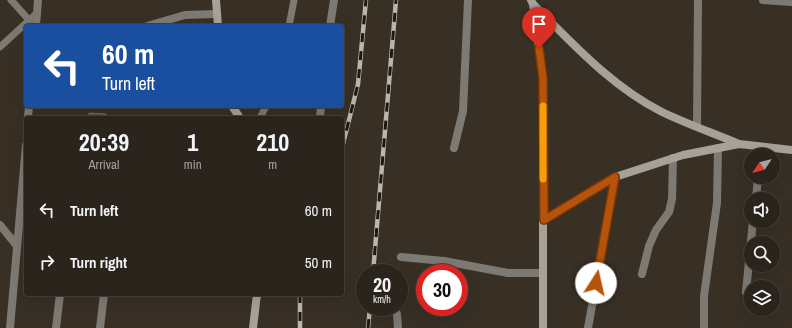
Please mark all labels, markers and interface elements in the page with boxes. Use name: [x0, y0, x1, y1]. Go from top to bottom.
pin: [522, 7.0, 556, 48]
icon: arrive: [528, 13, 550, 35]
text: 60 m: [102, 35, 154, 73]
icon: left: [36, 40, 88, 92]
text: Turn left: [102, 71, 155, 96]
text: 20:39: [79, 126, 129, 158]
text: 1: [187, 126, 198, 158]
text: 210: [256, 126, 289, 158]
north arrow: [744, 148, 780, 184]
map controls: [744, 148, 780, 316]
text: Arrival: [89, 156, 119, 173]
text: min: [184, 156, 202, 173]
text: m: [268, 156, 277, 173]
button: sound: [744, 192, 780, 228]
icon: left: [36, 199, 58, 221]
text: Turn left: [70, 200, 118, 221]
text: 60 m: [305, 200, 332, 221]
button: search: [744, 236, 780, 272]
icon: right: [36, 251, 58, 273]
text: Turn right: [70, 252, 127, 273]
text: 50 m: [305, 252, 332, 273]
position arrow: [575, 262, 617, 304]
speed limit sign: 30: [416, 264, 468, 316]
text: 20: [373, 271, 391, 298]
button: layers: [744, 280, 780, 316]
text: km/h: [373, 293, 391, 306]

